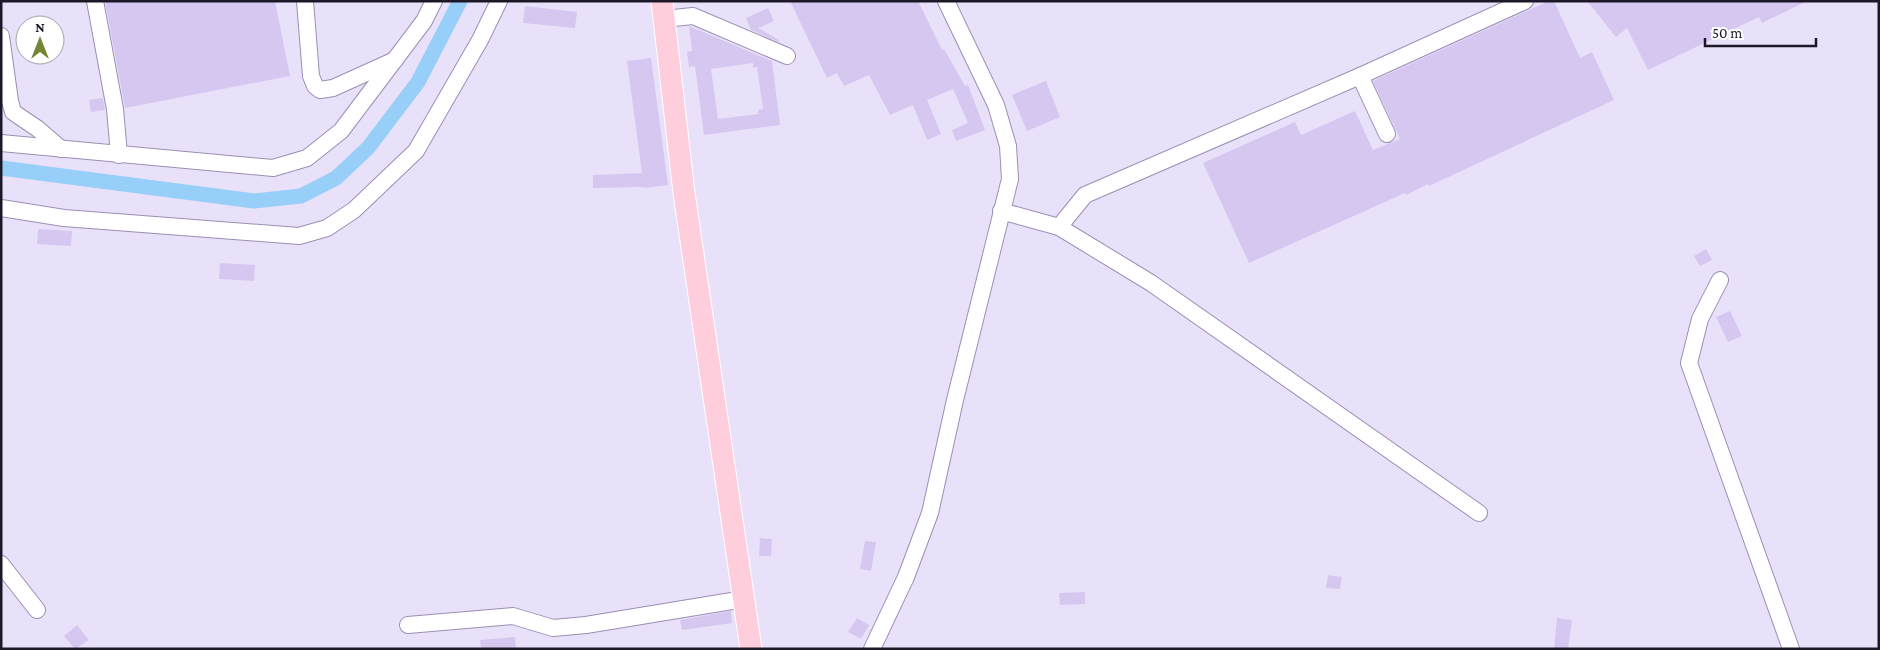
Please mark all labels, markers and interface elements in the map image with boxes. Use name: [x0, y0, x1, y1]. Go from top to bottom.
north arrow: [15, 15, 65, 65]
scale bar: [1705, 15, 1816, 47]
text: N: [35, 19, 45, 35]
text: 50 m: [1712, 25, 1742, 41]

